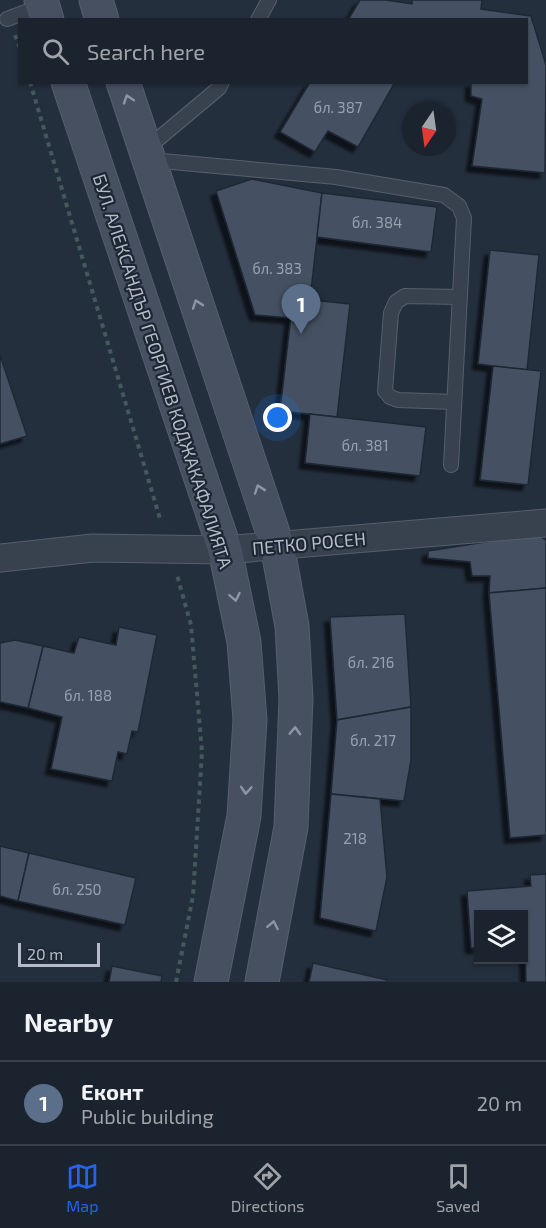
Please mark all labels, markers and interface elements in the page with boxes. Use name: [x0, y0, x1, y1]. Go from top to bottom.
search box: [18, 18, 528, 84]
icon: search: [39, 35, 72, 68]
text: Search here: [87, 38, 205, 64]
one-way arrow: [123, 94, 136, 105]
house number: бл. 387: [314, 98, 363, 116]
north arrow: [402, 102, 456, 156]
street label: БУЛ. АЛЕКСАНДЪР ГЕОРГИЕВ КОДЖАКАФАЛИЯТА: [89, 171, 238, 572]
house number: бл. 384: [352, 213, 402, 231]
house number: бл. 383: [252, 259, 302, 277]
pin: 1: [282, 284, 320, 334]
one-way arrow: [192, 299, 204, 310]
your location: [263, 403, 292, 432]
house number: бл. 381: [341, 436, 389, 454]
one-way arrow: [254, 484, 266, 495]
street label: ПЕТКО РОСЕН: [251, 527, 367, 559]
one-way arrow: [228, 591, 241, 601]
house number: бл. 216: [348, 653, 394, 671]
house number: бл. 188: [64, 686, 112, 704]
one-way arrow: [289, 727, 301, 736]
house number: бл. 217: [350, 731, 396, 749]
one-way arrow: [240, 786, 253, 795]
house number: 218: [343, 829, 367, 847]
house number: бл. 250: [52, 880, 102, 898]
map controls: [474, 910, 528, 964]
button: layers: [474, 910, 528, 964]
one-way arrow: [266, 920, 279, 930]
scale bar: [18, 940, 100, 968]
text: 20 m: [27, 944, 63, 963]
text: Nearby: [24, 1006, 113, 1037]
text: Еконт: [81, 1078, 144, 1104]
text: 1: [39, 1091, 48, 1115]
text: 20 m: [477, 1091, 522, 1115]
text: Public building: [81, 1104, 214, 1128]
tab: Map: [66, 1160, 99, 1215]
tab: Directions: [231, 1160, 304, 1215]
tab: Saved: [436, 1160, 480, 1215]

